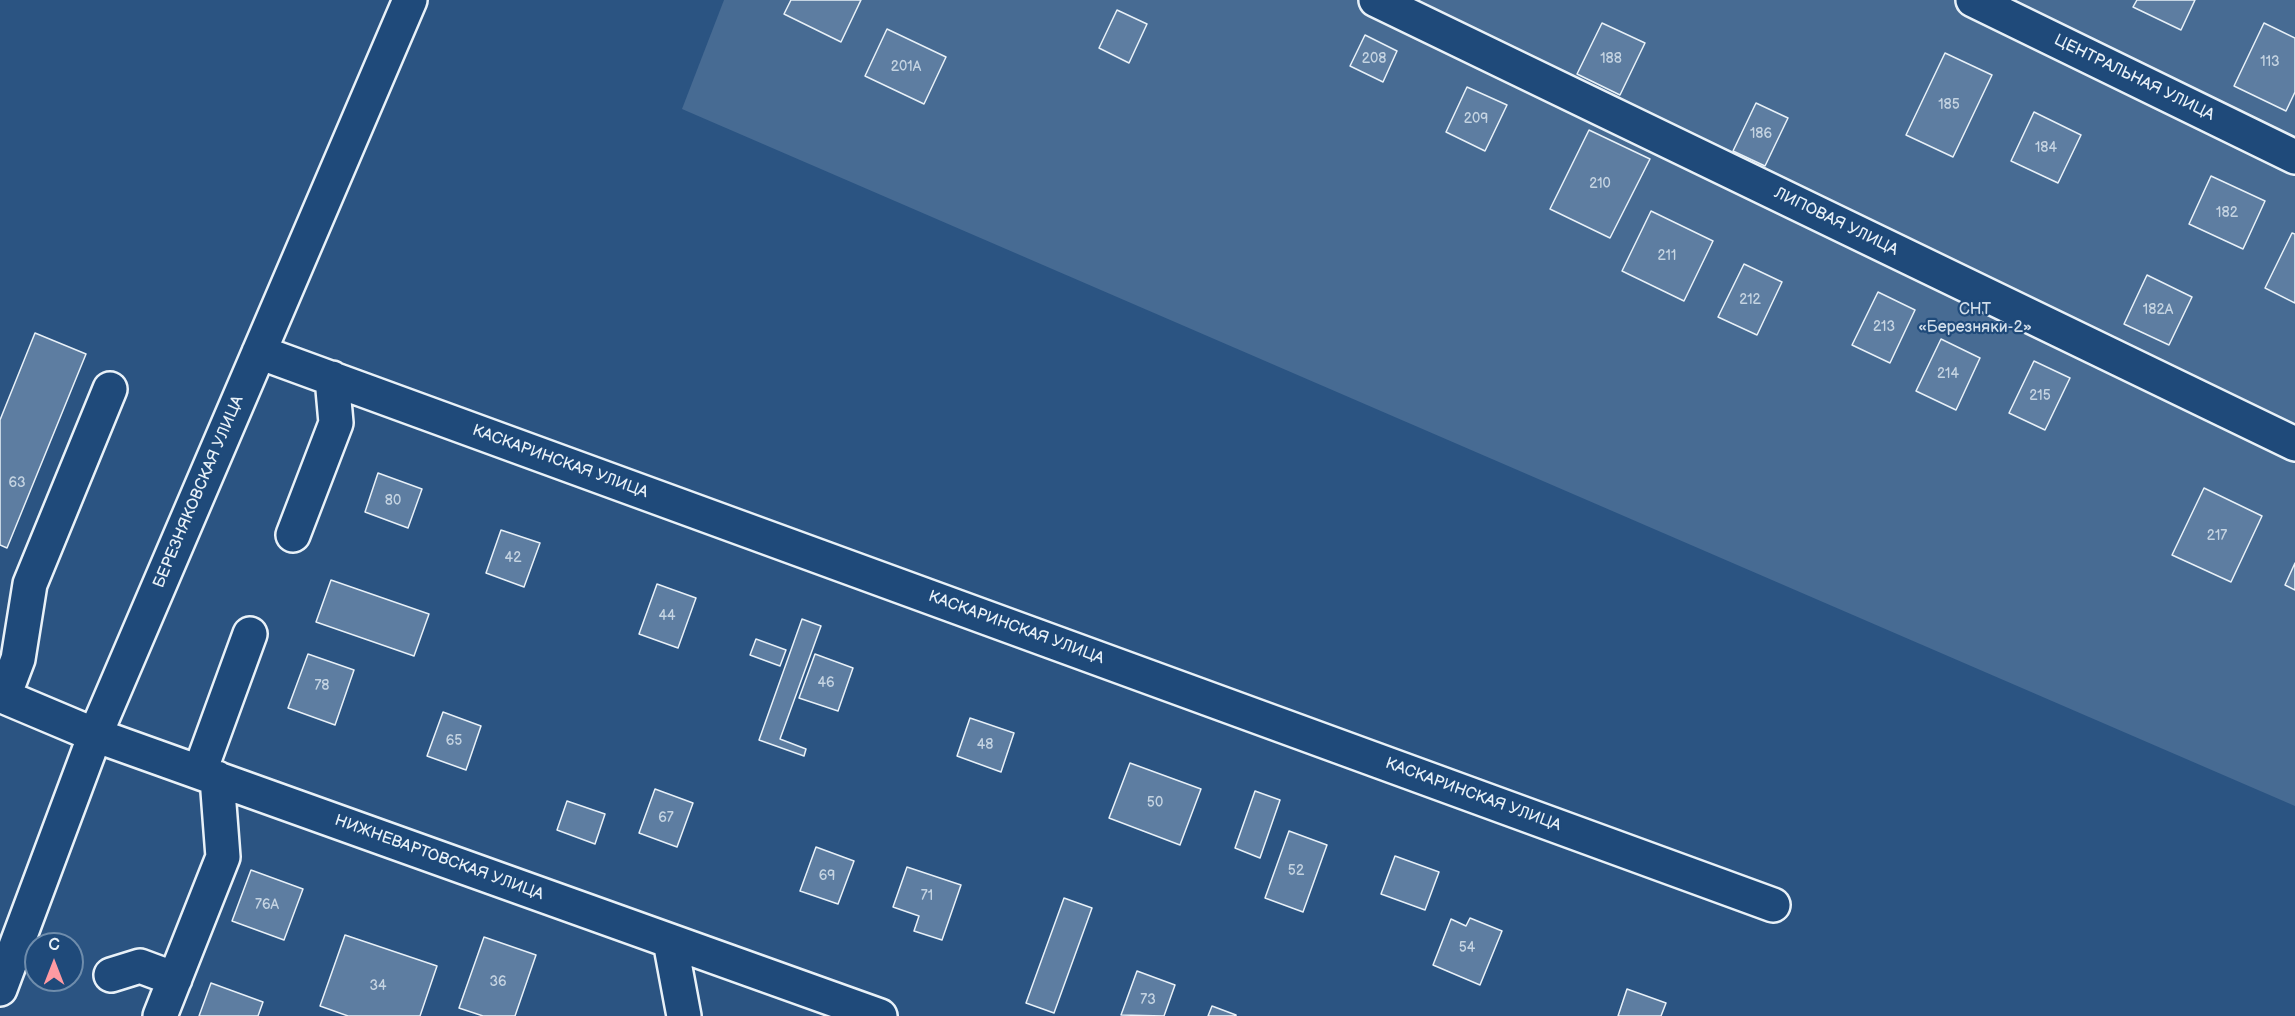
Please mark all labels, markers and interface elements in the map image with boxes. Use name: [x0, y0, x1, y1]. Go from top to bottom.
street label: ЦЕНТРАЛЬНАЯ УЛИЦА: [2051, 31, 2217, 125]
house number: 208: [1362, 51, 1386, 67]
house number: 188: [1600, 51, 1622, 67]
house number: 113: [2260, 54, 2280, 70]
house number: 201А: [891, 59, 921, 75]
house number: 185: [1938, 97, 1960, 113]
house number: 209: [1464, 111, 1488, 127]
house number: 186: [1750, 126, 1772, 142]
house number: 184: [2035, 140, 2057, 156]
house number: 210: [1589, 176, 1611, 192]
street label: ЛИПОВАЯ УЛИЦА: [1771, 184, 1901, 260]
house number: 182: [2216, 205, 2238, 221]
house number: 211: [1658, 248, 1676, 264]
house number: 212: [1739, 292, 1761, 308]
park label: СНТ «Березняки-2»: [1918, 300, 2032, 338]
house number: 182А: [2143, 302, 2173, 318]
house number: 213: [1873, 319, 1895, 335]
house number: 214: [1937, 366, 1959, 382]
house number: 215: [2029, 388, 2051, 404]
street label: БЕРЕЗНЯКОВСКАЯ УЛИЦА: [150, 393, 248, 591]
street label: КАСКАРИНСКАЯ УЛИЦА: [470, 421, 650, 503]
house number: 63: [8, 475, 26, 491]
house number: 80: [385, 493, 401, 509]
house number: 217: [2207, 528, 2227, 544]
house number: 42: [505, 550, 521, 566]
street label: КАСКАРИНСКАЯ УЛИЦА: [926, 587, 1106, 669]
house number: 44: [658, 608, 676, 624]
house number: 46: [817, 675, 835, 691]
house number: 78: [314, 678, 330, 694]
house number: 65: [446, 733, 462, 749]
house number: 48: [977, 737, 993, 753]
street label: КАСКАРИНСКАЯ УЛИЦА: [1383, 754, 1563, 836]
house number: 50: [1147, 795, 1163, 811]
house number: 67: [658, 810, 674, 826]
street label: НИЖНЕВАРТОВСКАЯ УЛИЦА: [332, 811, 546, 905]
house number: 52: [1288, 863, 1304, 879]
house number: 69: [819, 868, 835, 884]
house number: 71: [921, 888, 933, 904]
house number: 76А: [255, 897, 279, 913]
north arrow: [24, 932, 84, 992]
text: С: [48, 936, 60, 955]
house number: 54: [1459, 940, 1475, 956]
house number: 36: [489, 974, 507, 990]
house number: 34: [369, 978, 387, 994]
house number: 73: [1140, 992, 1156, 1008]

